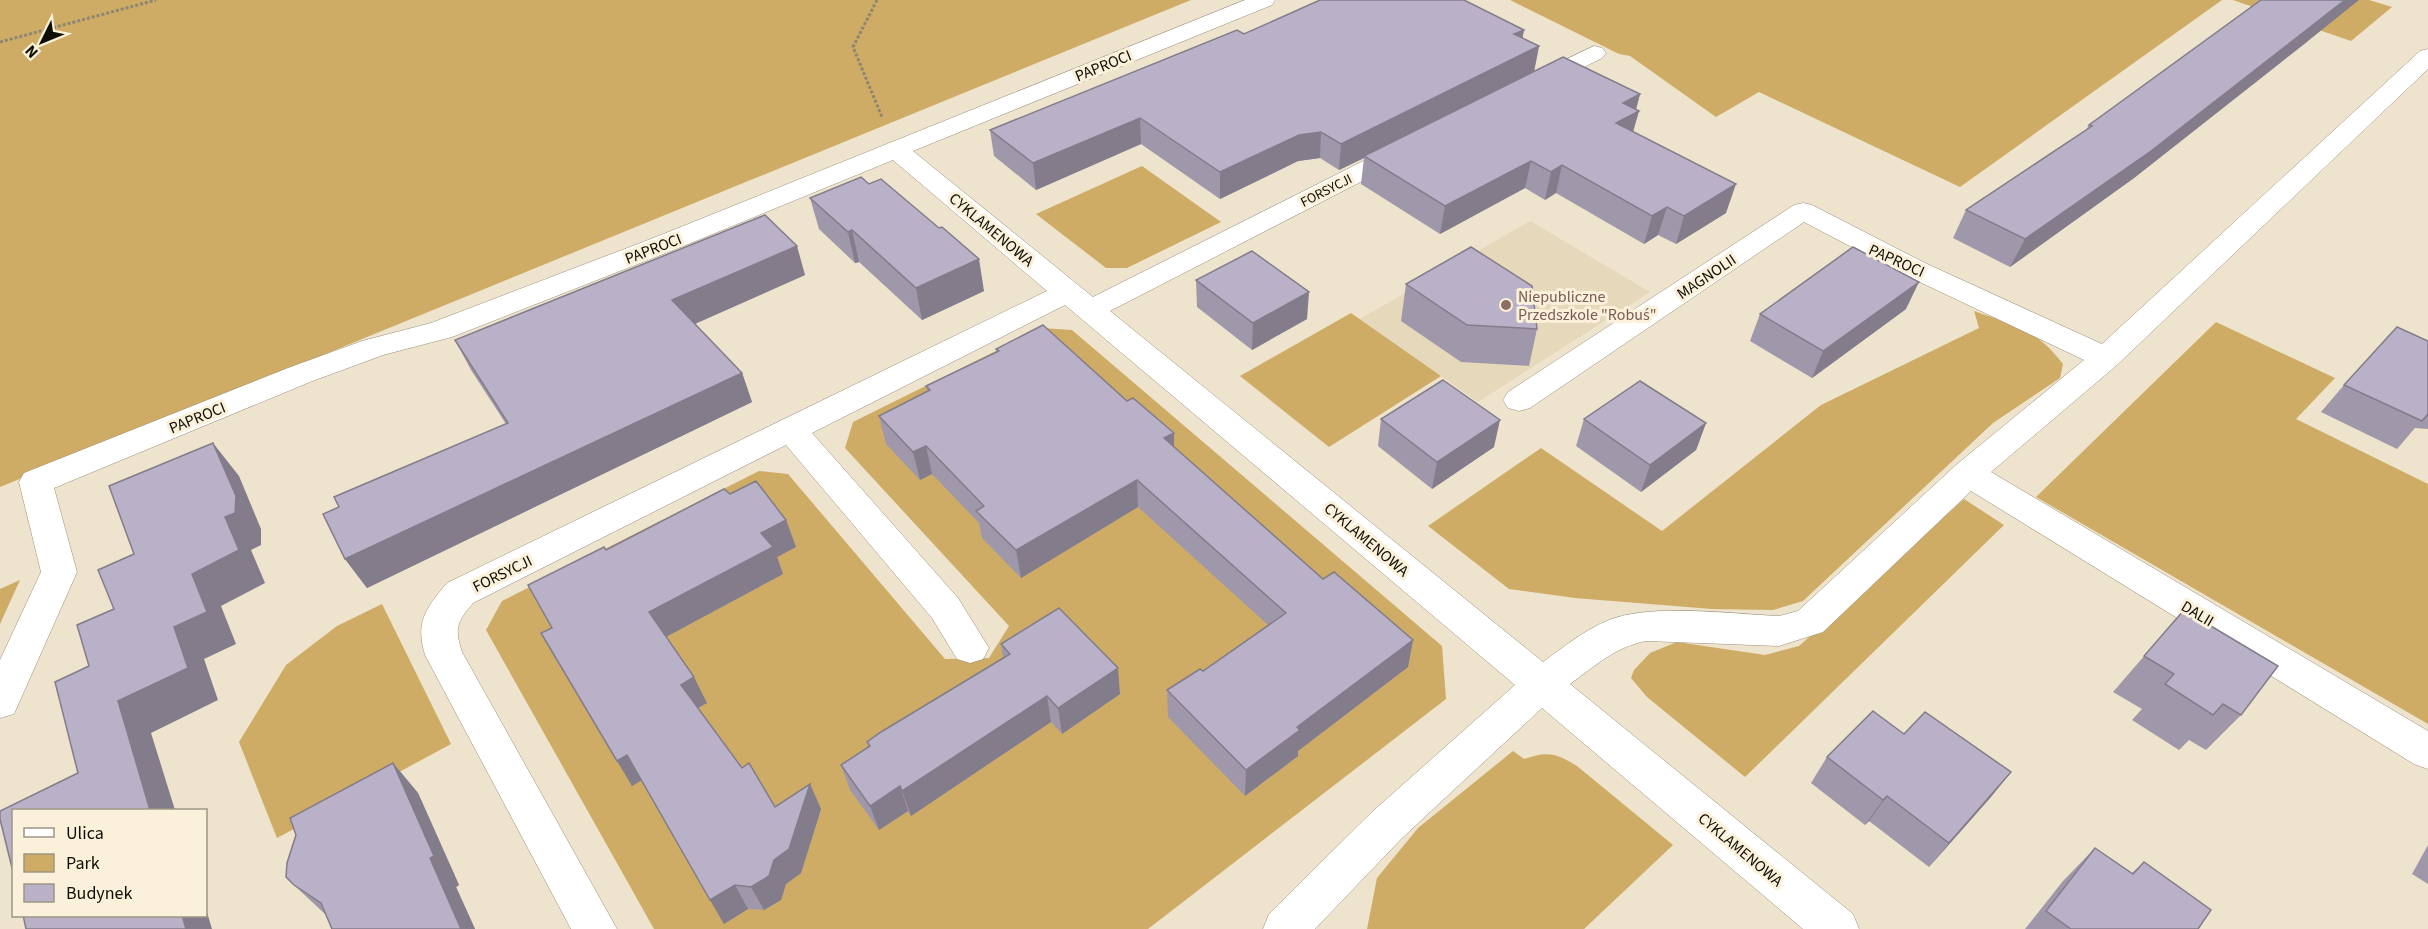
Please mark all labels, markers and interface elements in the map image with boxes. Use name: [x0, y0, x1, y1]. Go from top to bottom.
north arrow: [12, 12, 72, 72]
text: N: [20, 40, 43, 63]
street label: PAPROCI: [1072, 45, 1135, 87]
street label: FORSYCJI: [1297, 169, 1356, 212]
street label: CYKLAMENOWA: [944, 188, 1039, 272]
street label: PAPROCI: [622, 228, 685, 270]
street label: PAPROCI: [1865, 239, 1928, 283]
street label: MAGNOLII: [1673, 249, 1741, 305]
place label: Niepubliczne Przedszkole "Robuś": [1518, 286, 1657, 326]
marker: Niepubliczne Przedszkole "Robuś": [1499, 298, 1513, 312]
street label: PAPROCI: [166, 397, 229, 439]
street label: CYKLAMENOWA: [1319, 498, 1414, 582]
street label: FORSYCJI: [469, 550, 536, 598]
street label: DALII: [2177, 596, 2218, 632]
street label: CYKLAMENOWA: [1693, 808, 1788, 892]
legend: [12, 809, 207, 917]
text: Ulica: [66, 821, 104, 846]
text: Park: [66, 851, 100, 876]
text: Budynek: [66, 881, 133, 906]

